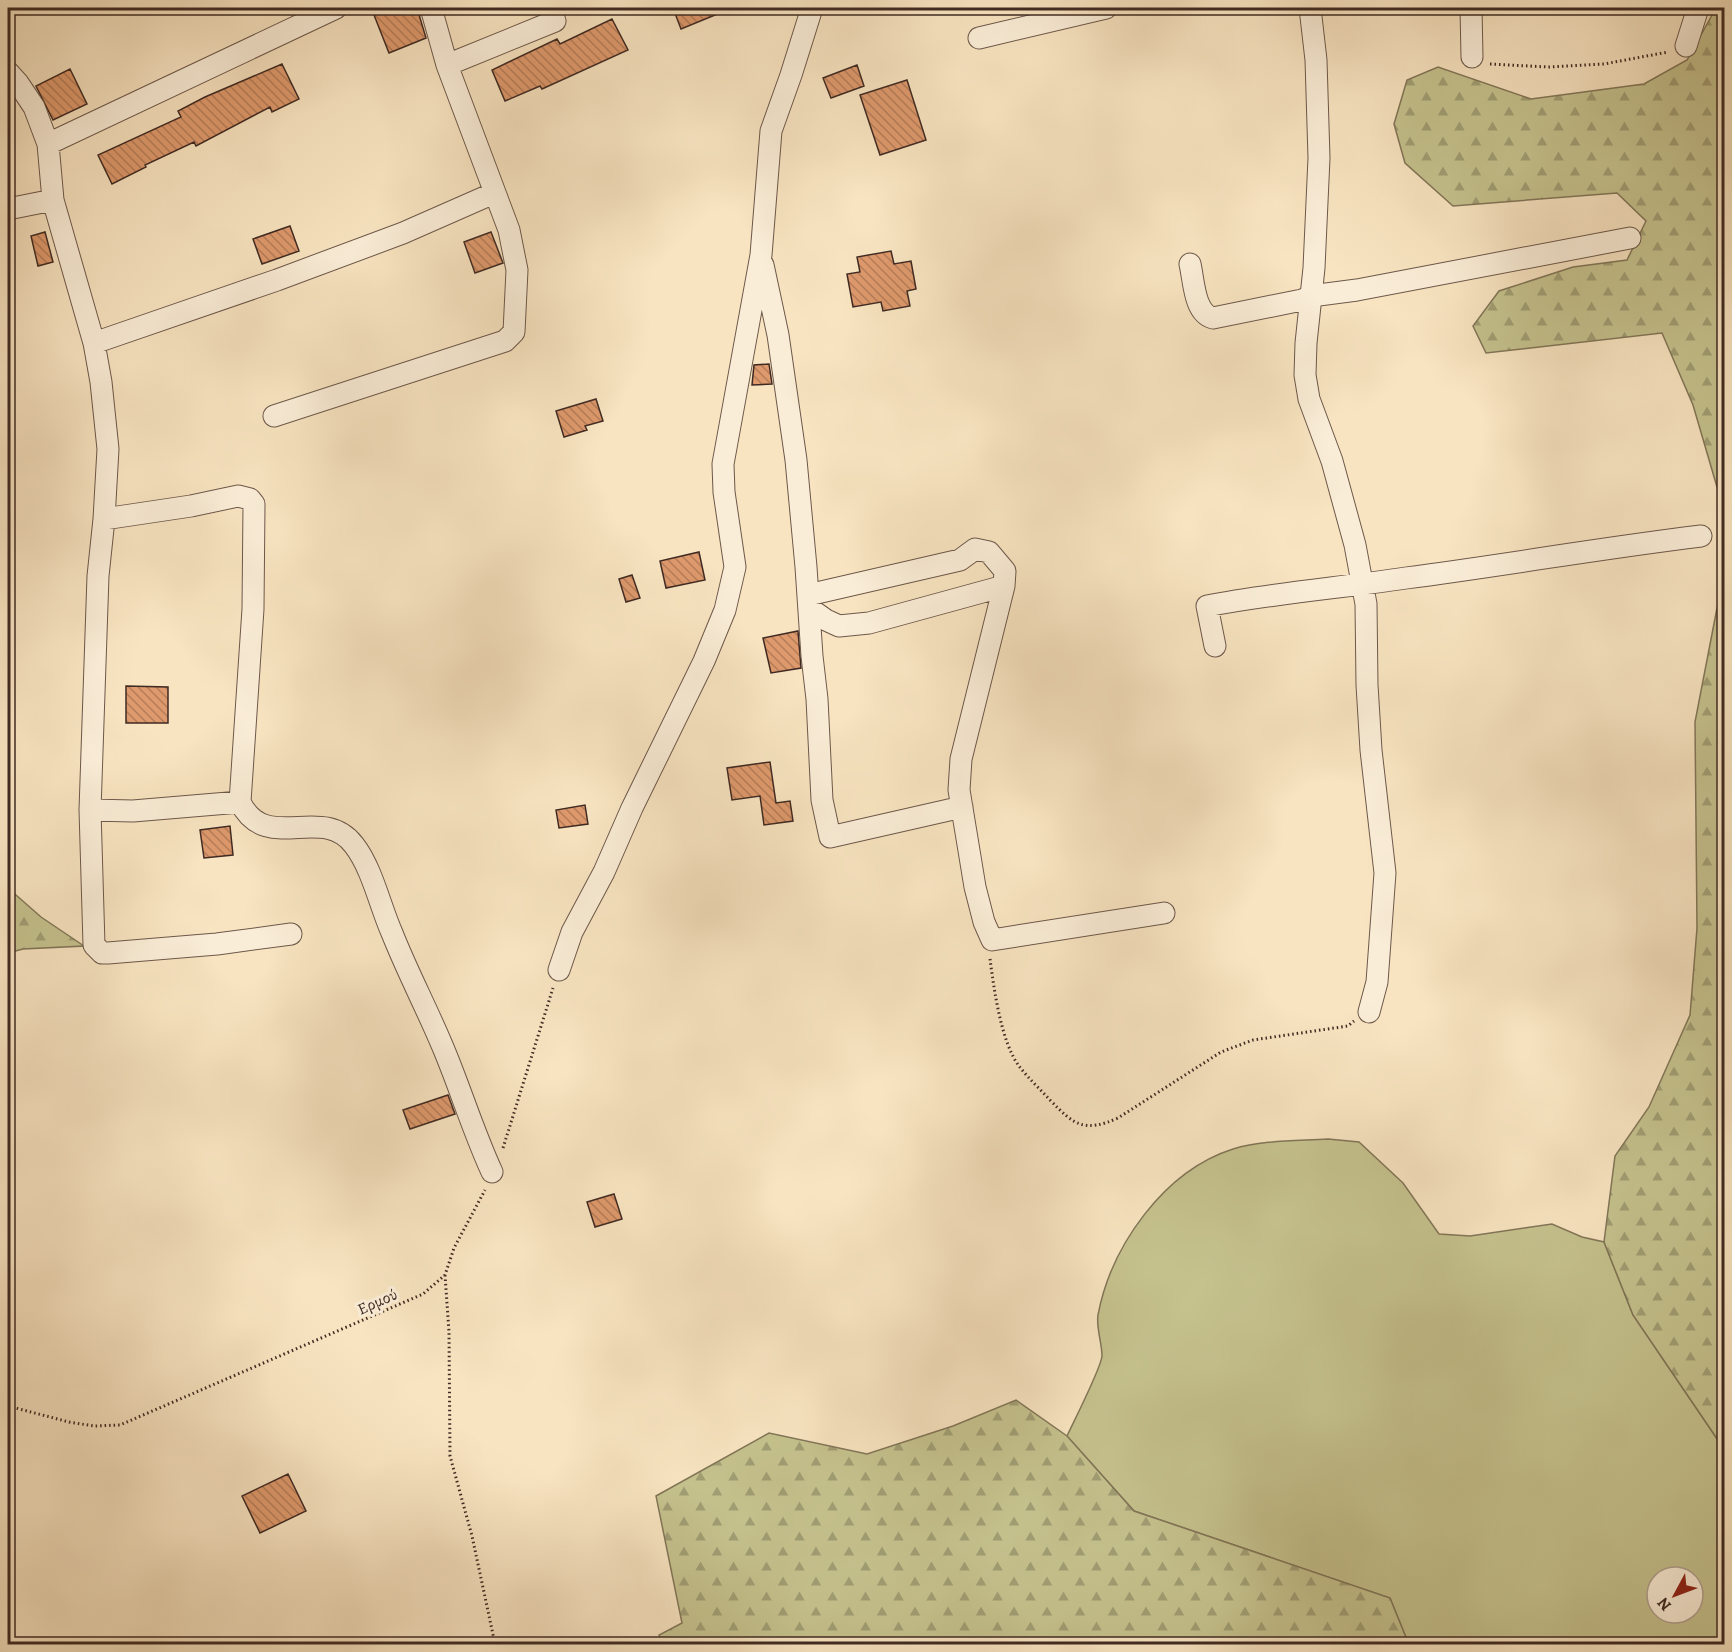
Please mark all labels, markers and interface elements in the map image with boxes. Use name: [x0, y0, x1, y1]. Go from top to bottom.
street label: Ερμού: [354, 1283, 401, 1320]
north arrow: [1645, 1565, 1705, 1625]
text: N: [1652, 1592, 1677, 1616]

